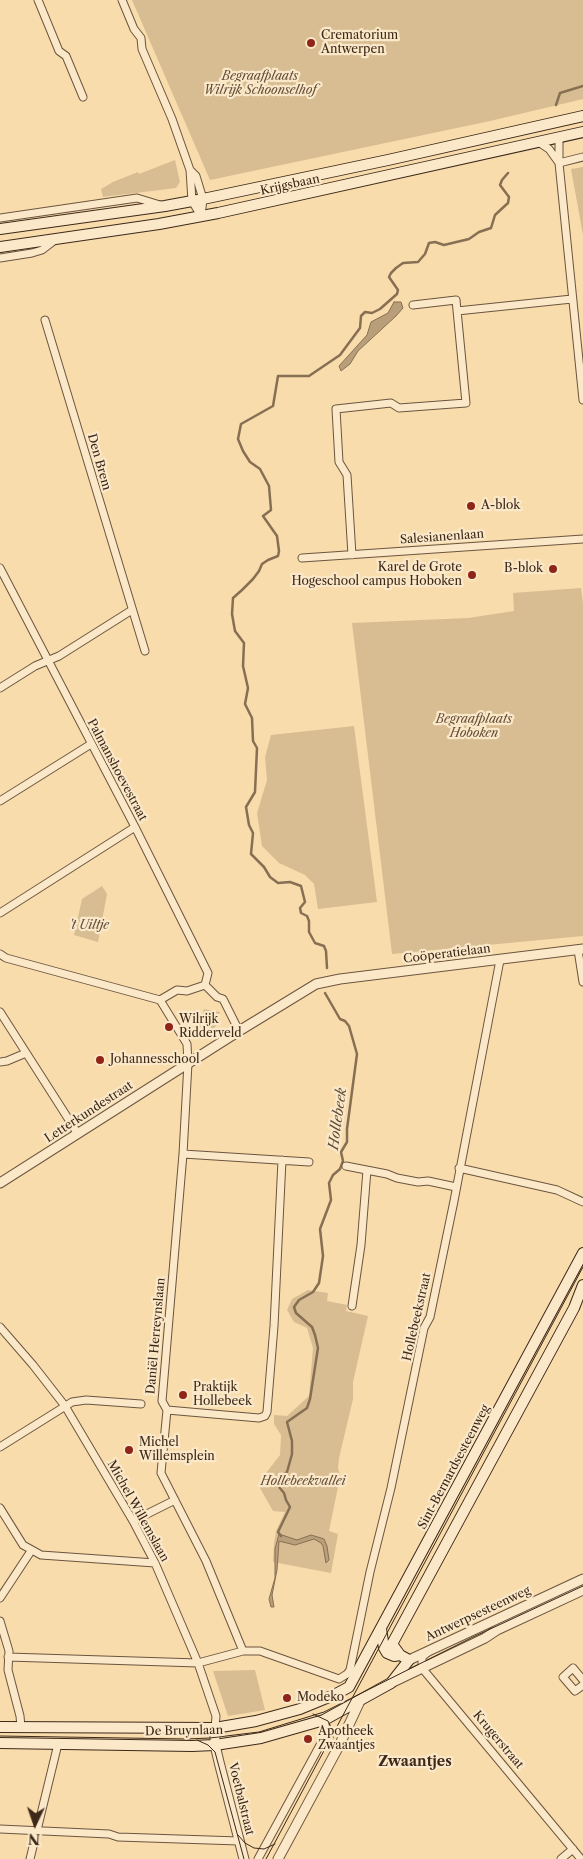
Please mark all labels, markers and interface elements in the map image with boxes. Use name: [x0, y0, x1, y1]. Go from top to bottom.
place label: Crematorium Antwerpen: [321, 29, 398, 57]
marker: Crematorium Antwerpen: [305, 37, 317, 49]
park label: Begraafplaats Wilrijk Schoonselhof: [204, 70, 316, 98]
street label: Krijgsbaan: [259, 172, 321, 198]
street label: Den Brem: [84, 432, 114, 492]
place label: A-blok: [481, 499, 520, 513]
marker: A-blok: [465, 500, 477, 512]
street label: Salesianenlaan: [399, 527, 485, 547]
place label: Karel de Grote Hogeschool campus Hoboken: [291, 561, 462, 589]
place label: B-blok: [504, 562, 543, 576]
marker: B-blok: [547, 563, 559, 575]
marker: Karel de Grote Hogeschool campus Hoboken: [466, 569, 478, 581]
park label: Begraafplaats Hoboken: [436, 713, 512, 741]
street label: Palmanshoevestraat: [84, 717, 150, 823]
park label: 't Uiltje: [69, 919, 109, 933]
street label: Coöperatielaan: [403, 942, 491, 966]
place label: Wilrijk Ridderveld: [179, 1013, 242, 1041]
marker: Wilrijk Ridderveld: [163, 1021, 175, 1033]
place label: Johannesschool: [110, 1053, 200, 1067]
marker: Johannesschool: [94, 1054, 106, 1066]
street label: Letterkundestraat: [42, 1078, 136, 1146]
water label: Hollebeek: [325, 1087, 351, 1151]
street label: Hollebeekstraat: [400, 1271, 434, 1363]
street label: Daniël Herreynslaan: [144, 1277, 168, 1395]
place label: Praktijk Hollebeek: [193, 1381, 252, 1409]
marker: Praktijk Hollebeek: [177, 1389, 189, 1401]
street label: Sint-Bernardsesteenweg: [415, 1402, 493, 1532]
place label: Michel Willemsplein: [139, 1436, 215, 1464]
marker: Michel Willemsplein: [123, 1444, 135, 1456]
street label: Michel Willemslaan: [104, 1458, 172, 1564]
park label: Hollebeekvallei: [261, 1475, 345, 1489]
street label: Antwerpsesteenweg: [423, 1583, 533, 1645]
place label: Modeko: [297, 1691, 344, 1705]
marker: Modeko: [281, 1692, 293, 1704]
street label: Krugerstraat: [470, 1708, 526, 1772]
street label: De Bruynlaan: [145, 1723, 223, 1739]
place label: Apotheek Zwaantjes: [318, 1725, 375, 1753]
marker: Apotheek Zwaantjes: [302, 1733, 314, 1745]
district label: Zwaantjes: [378, 1754, 452, 1770]
street label: Voetbalstraat: [225, 1761, 257, 1837]
north arrow: [10, 1799, 60, 1849]
text: N: [28, 1830, 41, 1848]

